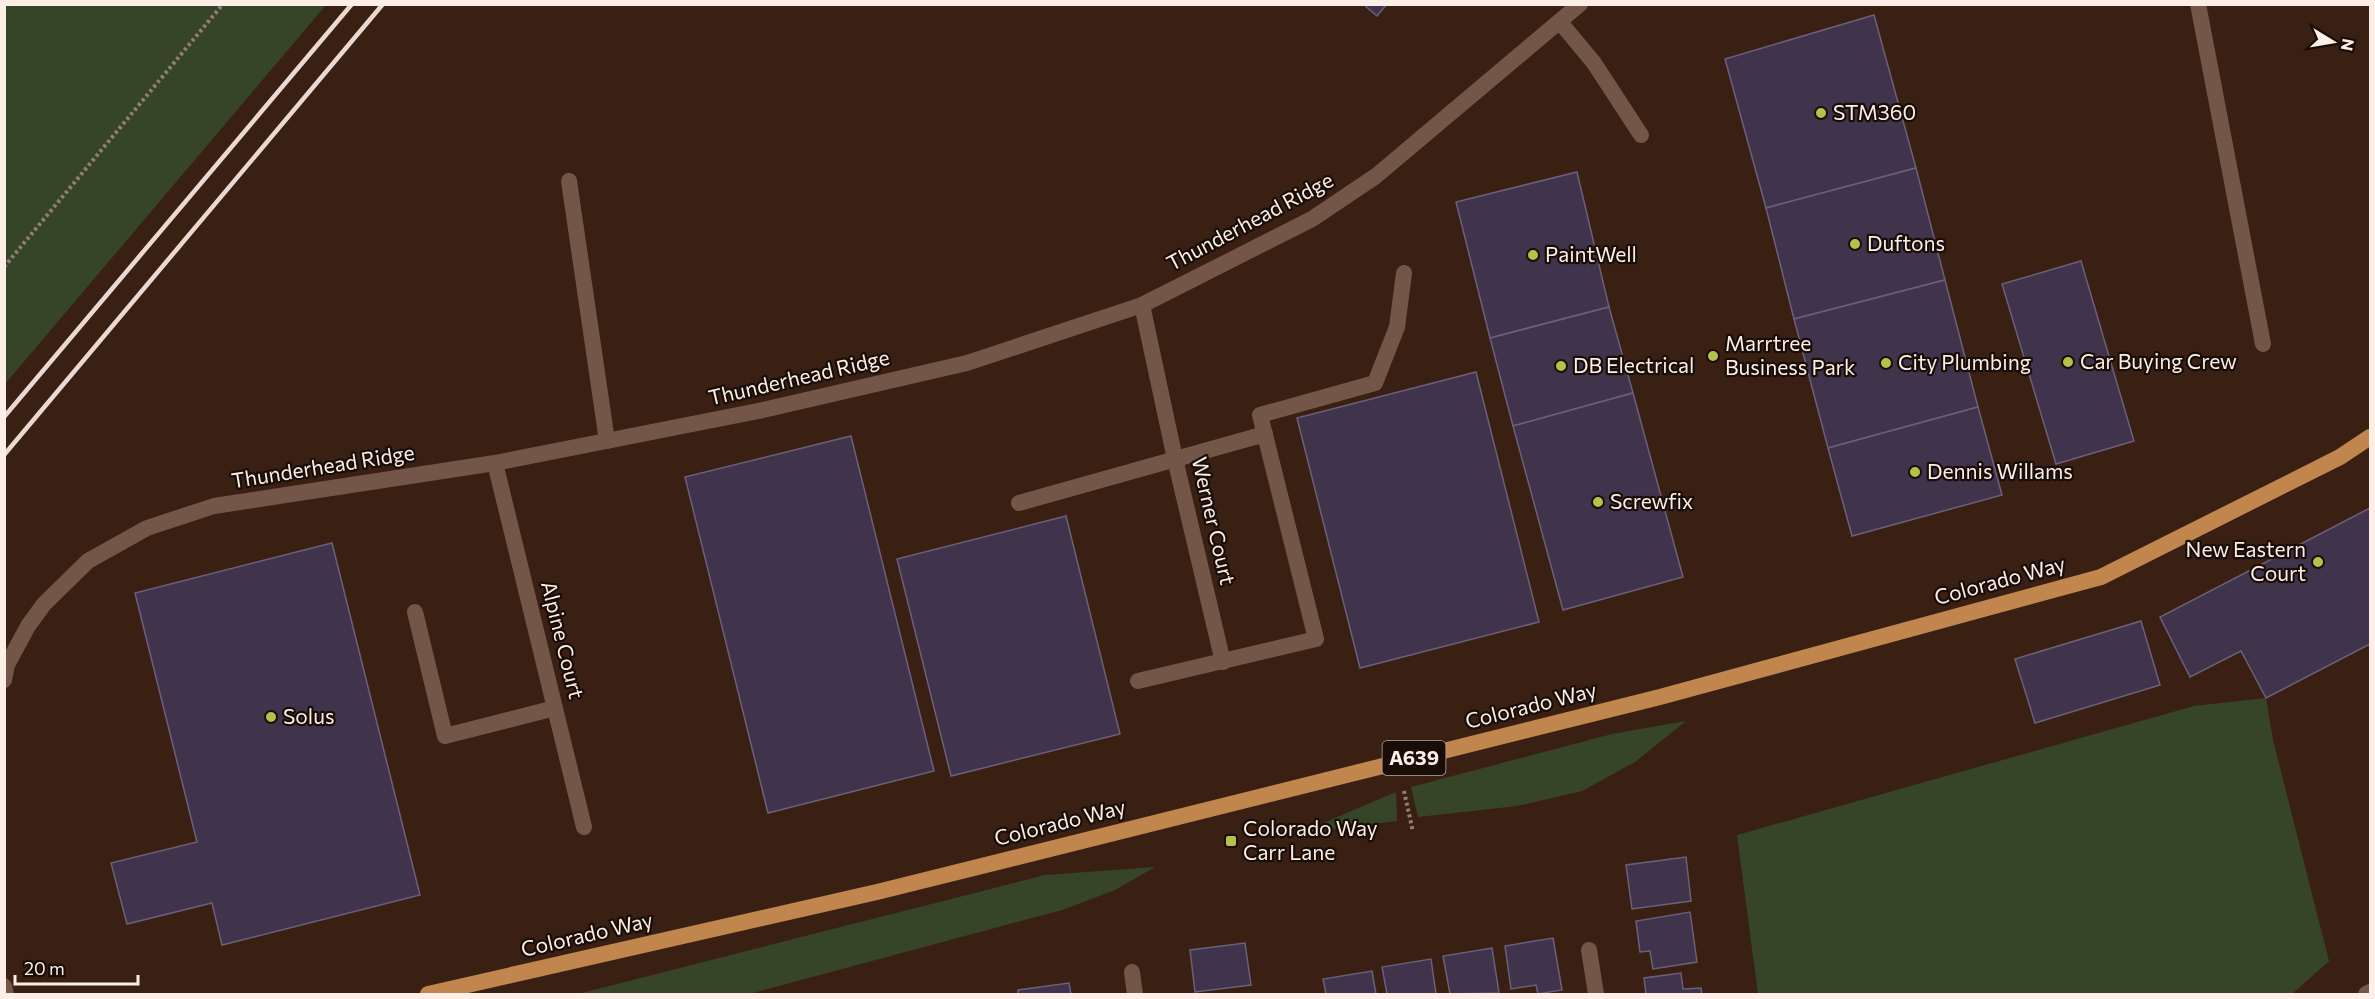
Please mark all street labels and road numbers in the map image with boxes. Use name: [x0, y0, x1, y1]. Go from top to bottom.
street label: Thunderhead Ridge: [1162, 166, 1337, 275]
street label: Thunderhead Ridge: [706, 344, 892, 410]
street label: Thunderhead Ridge: [229, 439, 416, 492]
street label: Werner Court: [1188, 454, 1241, 587]
street label: Colorado Way: [1931, 550, 2068, 609]
street label: Alpine Court: [537, 578, 590, 701]
street label: Colorado Way: [1462, 676, 1599, 733]
road number: A639: [1382, 741, 1446, 775]
street label: Colorado Way: [991, 793, 1128, 850]
street label: Colorado Way: [518, 906, 655, 961]

